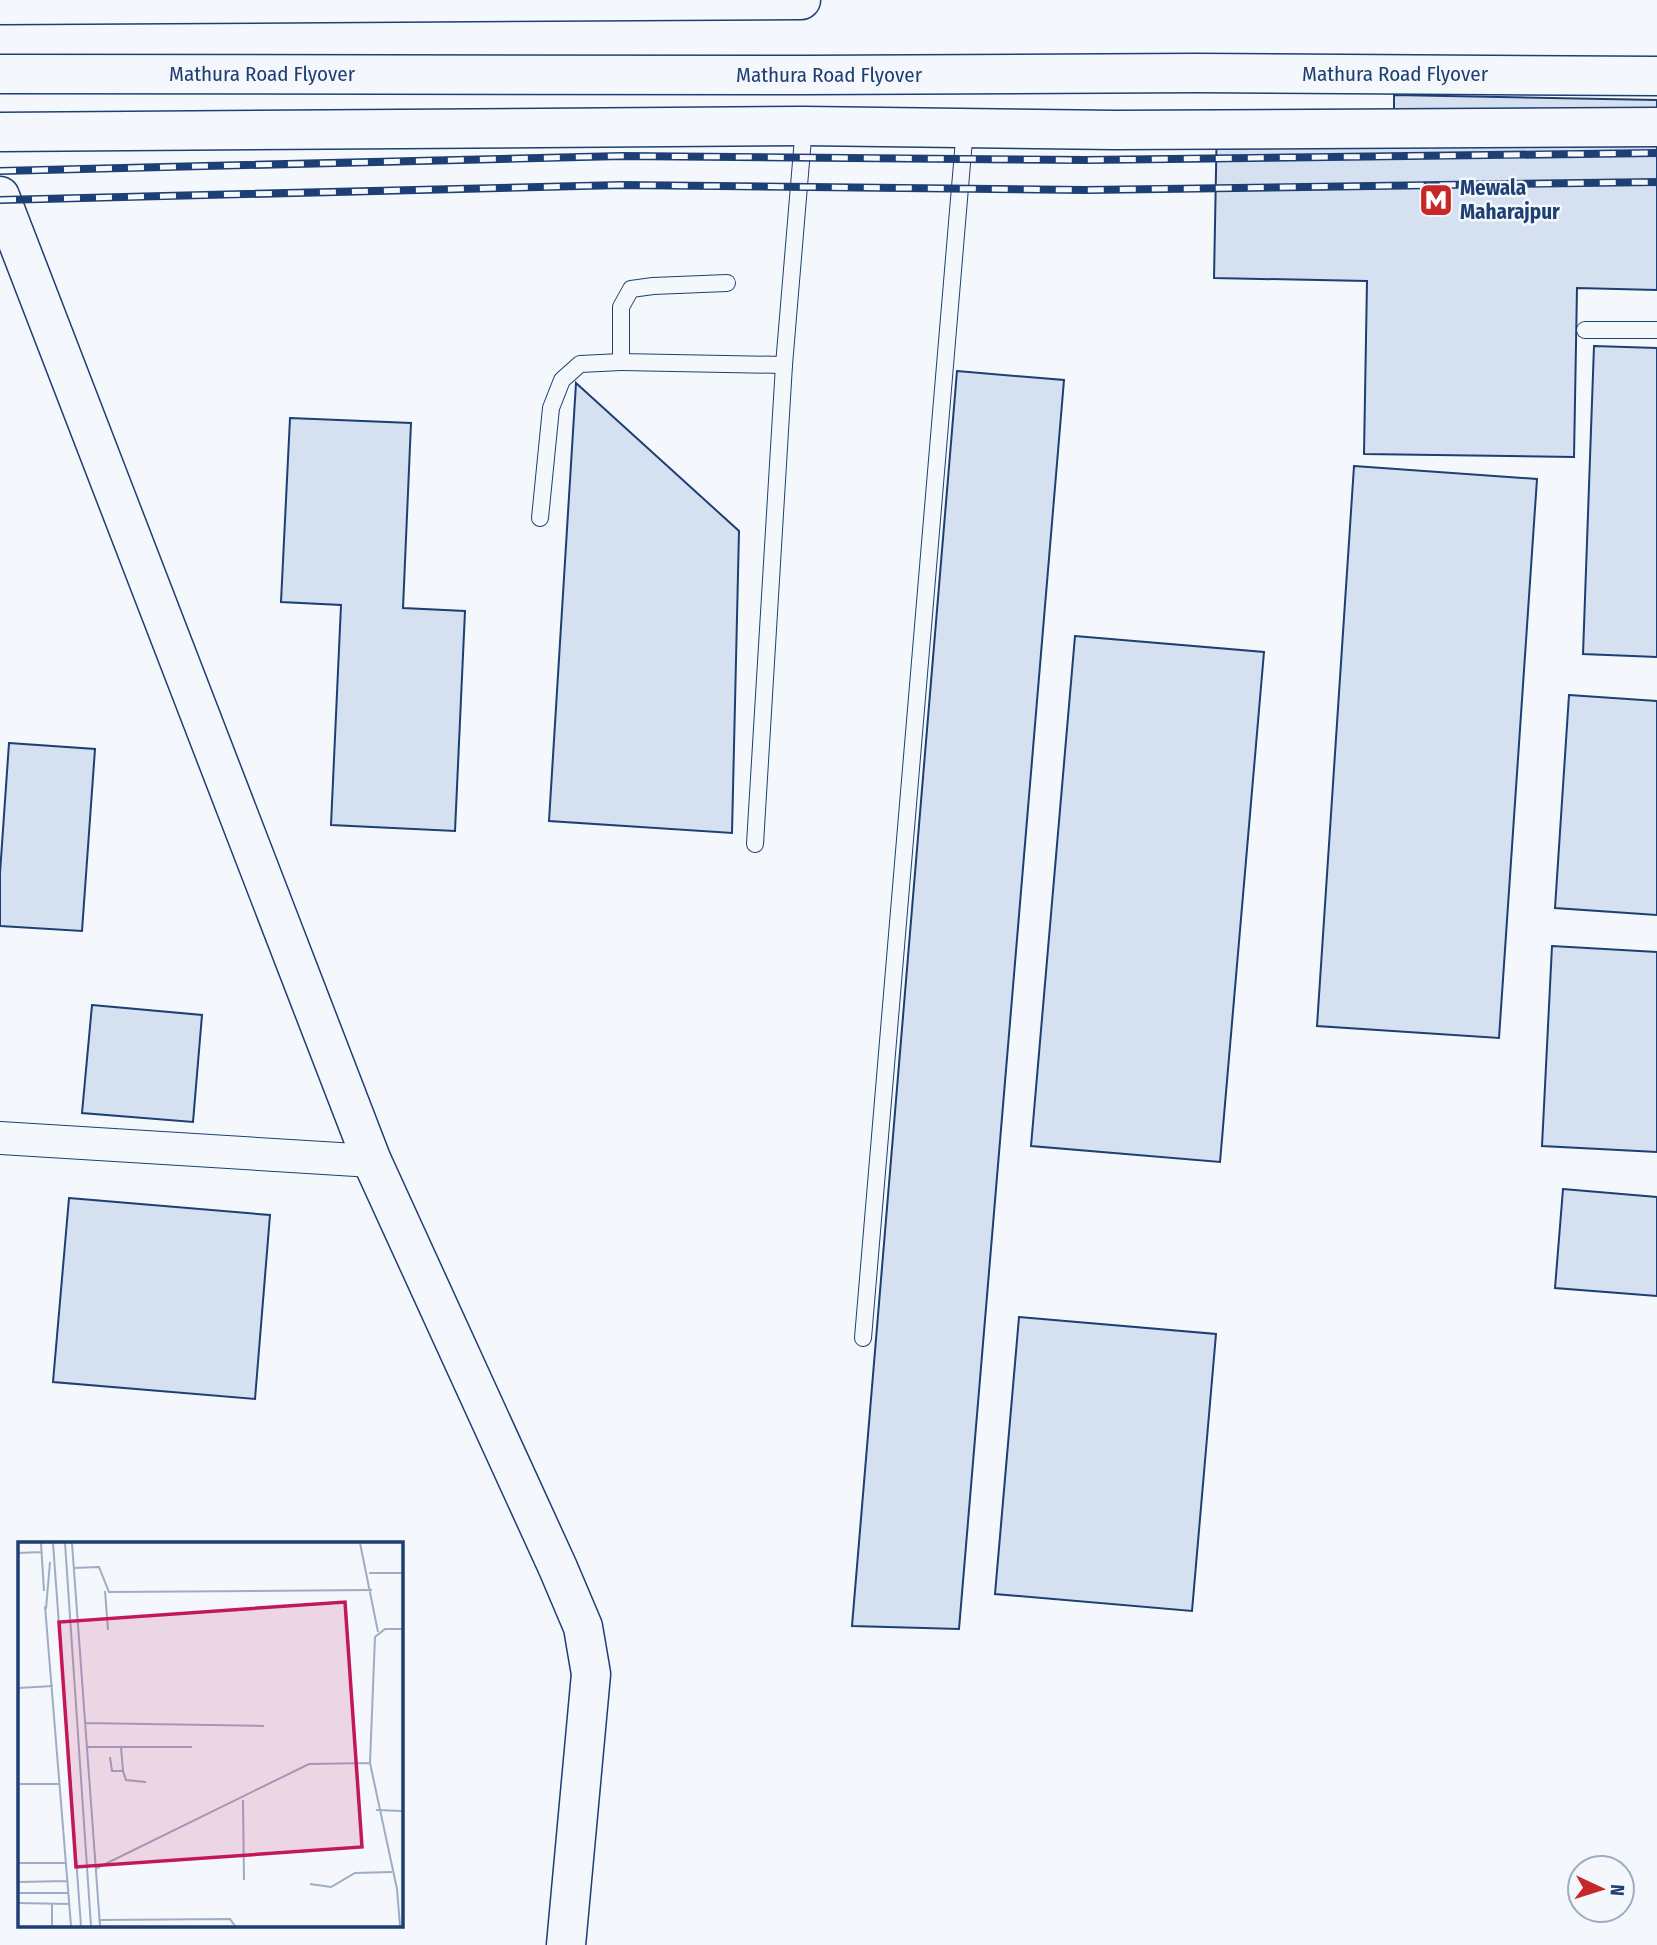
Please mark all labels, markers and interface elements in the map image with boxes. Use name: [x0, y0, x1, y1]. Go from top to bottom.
street label: Mathura Road Flyover: [169, 61, 356, 87]
street label: Mathura Road Flyover: [1302, 61, 1489, 87]
street label: Mathura Road Flyover: [736, 62, 923, 88]
place label: Mewala Maharajpur: [1460, 175, 1560, 225]
metro station icon: Mewala Maharajpur: [1417, 181, 1455, 219]
inset map: [18, 1542, 402, 1927]
north arrow: [1566, 1854, 1636, 1924]
text: N: [1606, 1884, 1629, 1897]

